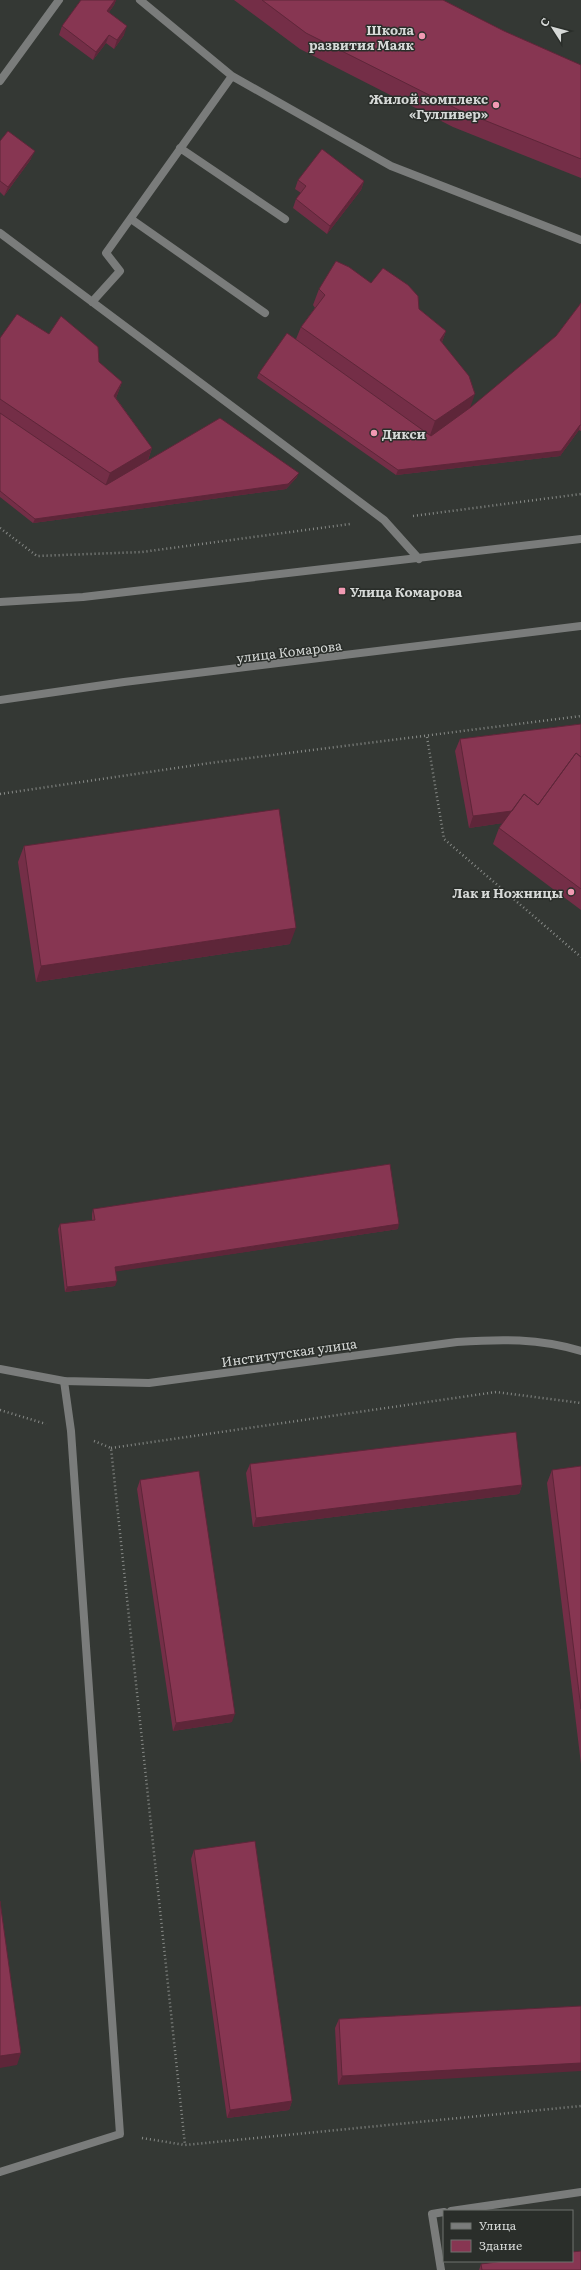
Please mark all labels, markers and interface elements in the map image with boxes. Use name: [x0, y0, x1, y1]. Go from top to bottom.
north arrow: [533, 8, 573, 48]
text: С: [535, 14, 553, 29]
place label: Школа развития Маяк: [309, 20, 415, 54]
marker: Школа развития Маяк: [417, 31, 427, 41]
place label: Жилой комплекс «Гулливер»: [369, 89, 488, 123]
marker: Жилой комплекс «Гулливер»: [491, 100, 501, 110]
place label: Дикси: [382, 424, 426, 443]
marker: Дикси: [369, 428, 379, 438]
place label: Улица Комарова: [350, 582, 463, 601]
marker: Улица Комарова: [337, 586, 347, 596]
street label: улица Комарова: [235, 635, 343, 667]
place label: Лак и Ножницы: [452, 883, 563, 902]
marker: Лак и Ножницы: [566, 887, 576, 897]
street label: Институтская улица: [220, 1333, 358, 1371]
legend: [443, 2210, 573, 2262]
text: Улица: [479, 2216, 517, 2234]
text: Здание: [479, 2236, 522, 2254]

